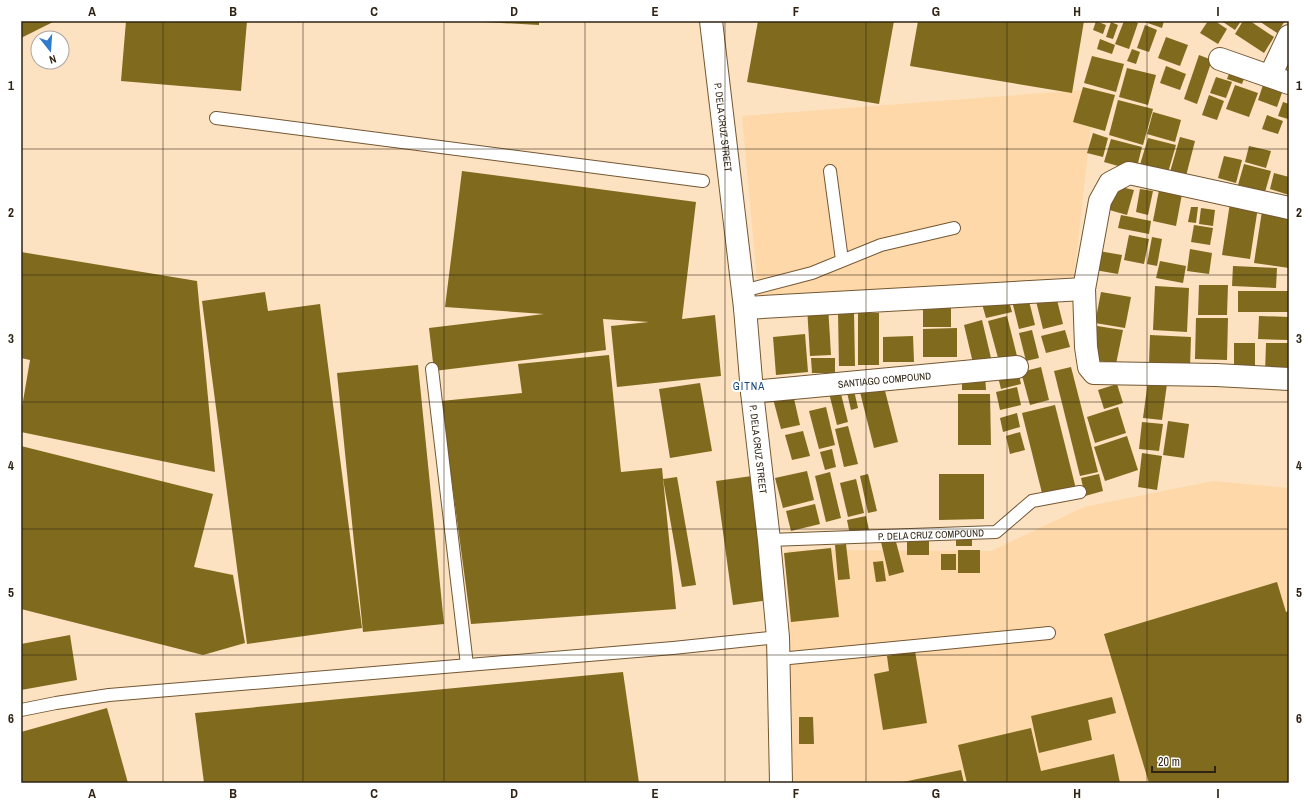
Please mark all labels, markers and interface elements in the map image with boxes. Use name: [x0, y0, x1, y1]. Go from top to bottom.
text: A: [88, 3, 96, 20]
text: B: [229, 3, 237, 20]
text: C: [370, 3, 378, 20]
text: D: [510, 3, 518, 20]
text: E: [651, 3, 659, 20]
text: F: [793, 3, 800, 20]
text: G: [932, 3, 940, 20]
text: H: [1073, 3, 1081, 20]
text: I: [1217, 3, 1220, 20]
north arrow: [30, 30, 70, 70]
text: N: [48, 52, 58, 67]
text: 1: [8, 77, 14, 94]
text: 1: [1296, 77, 1302, 94]
street label: P. DELA CRUZ STREET: [711, 82, 735, 173]
text: 2: [8, 204, 14, 221]
text: 2: [1296, 204, 1302, 221]
text: 3: [8, 330, 14, 347]
text: 3: [1296, 330, 1302, 347]
street label: SANTIAGO COMPOUND: [837, 369, 932, 391]
district label: GITNA: [733, 379, 765, 393]
street label: P. DELA CRUZ STREET: [747, 404, 770, 495]
text: 4: [8, 457, 14, 474]
text: 4: [1296, 457, 1302, 474]
street label: P. DELA CRUZ COMPOUND: [878, 526, 984, 543]
text: 5: [8, 584, 14, 601]
text: 5: [1296, 584, 1302, 601]
text: 6: [8, 710, 14, 727]
text: 6: [1296, 710, 1302, 727]
scale bar: [1152, 748, 1215, 774]
text: 20 m: [1158, 754, 1180, 770]
text: A: [88, 785, 96, 802]
text: B: [229, 785, 237, 802]
text: C: [370, 785, 378, 802]
text: D: [510, 785, 518, 802]
text: E: [651, 785, 659, 802]
text: F: [793, 785, 800, 802]
text: G: [932, 785, 940, 802]
text: H: [1073, 785, 1081, 802]
text: I: [1217, 785, 1220, 802]

